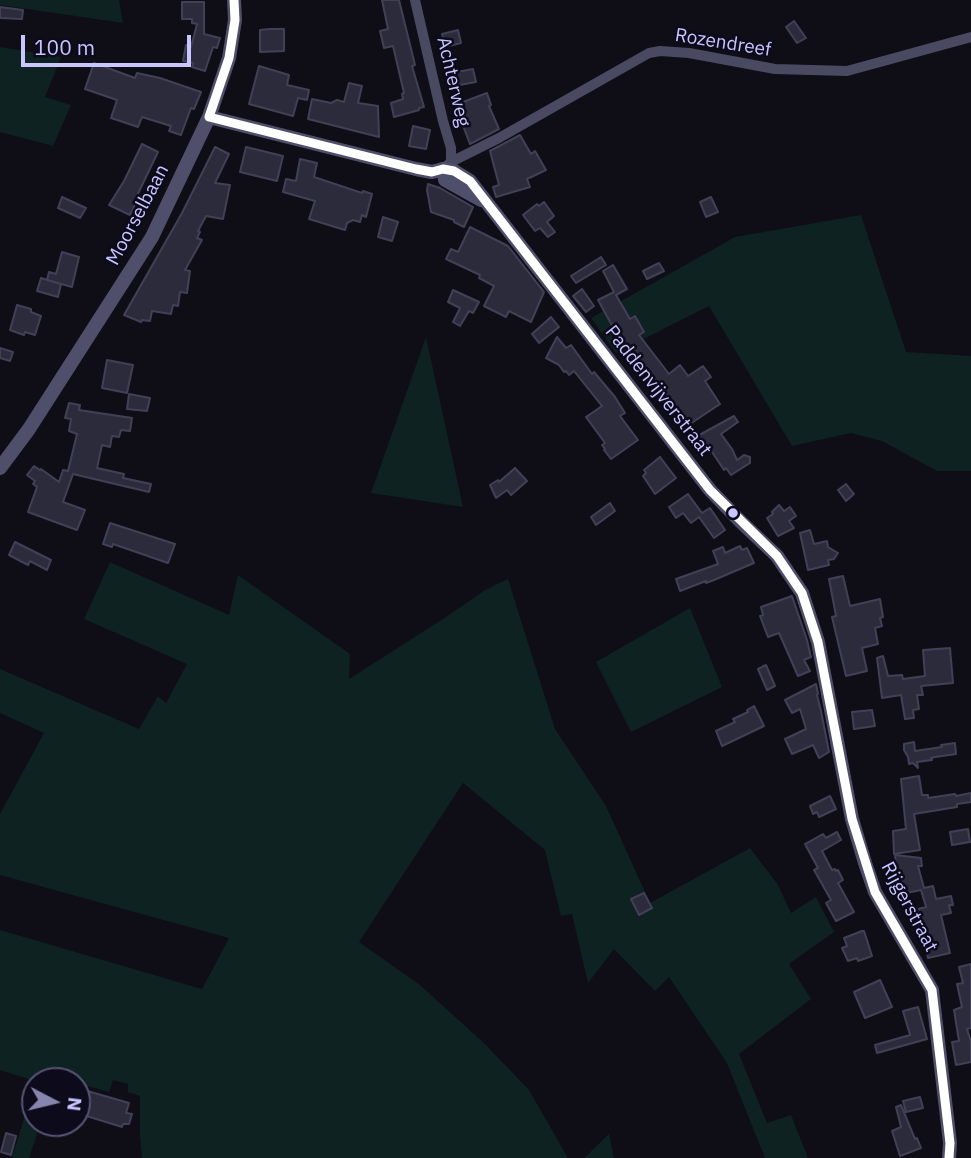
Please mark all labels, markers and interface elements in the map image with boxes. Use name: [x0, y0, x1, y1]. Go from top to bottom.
scale bar: [24, 21, 194, 65]
street label: Rozendreef: [673, 24, 773, 62]
text: 100 m: [34, 33, 95, 61]
street label: Achterweg: [432, 35, 474, 129]
street label: Moorselbaan: [102, 161, 174, 269]
street label: Paddenvijverstraat: [600, 321, 716, 461]
unlabelled marker: [726, 506, 740, 520]
street label: Rijgerstraat: [876, 858, 942, 956]
north arrow: [21, 1067, 91, 1137]
text: N: [62, 1096, 88, 1113]

